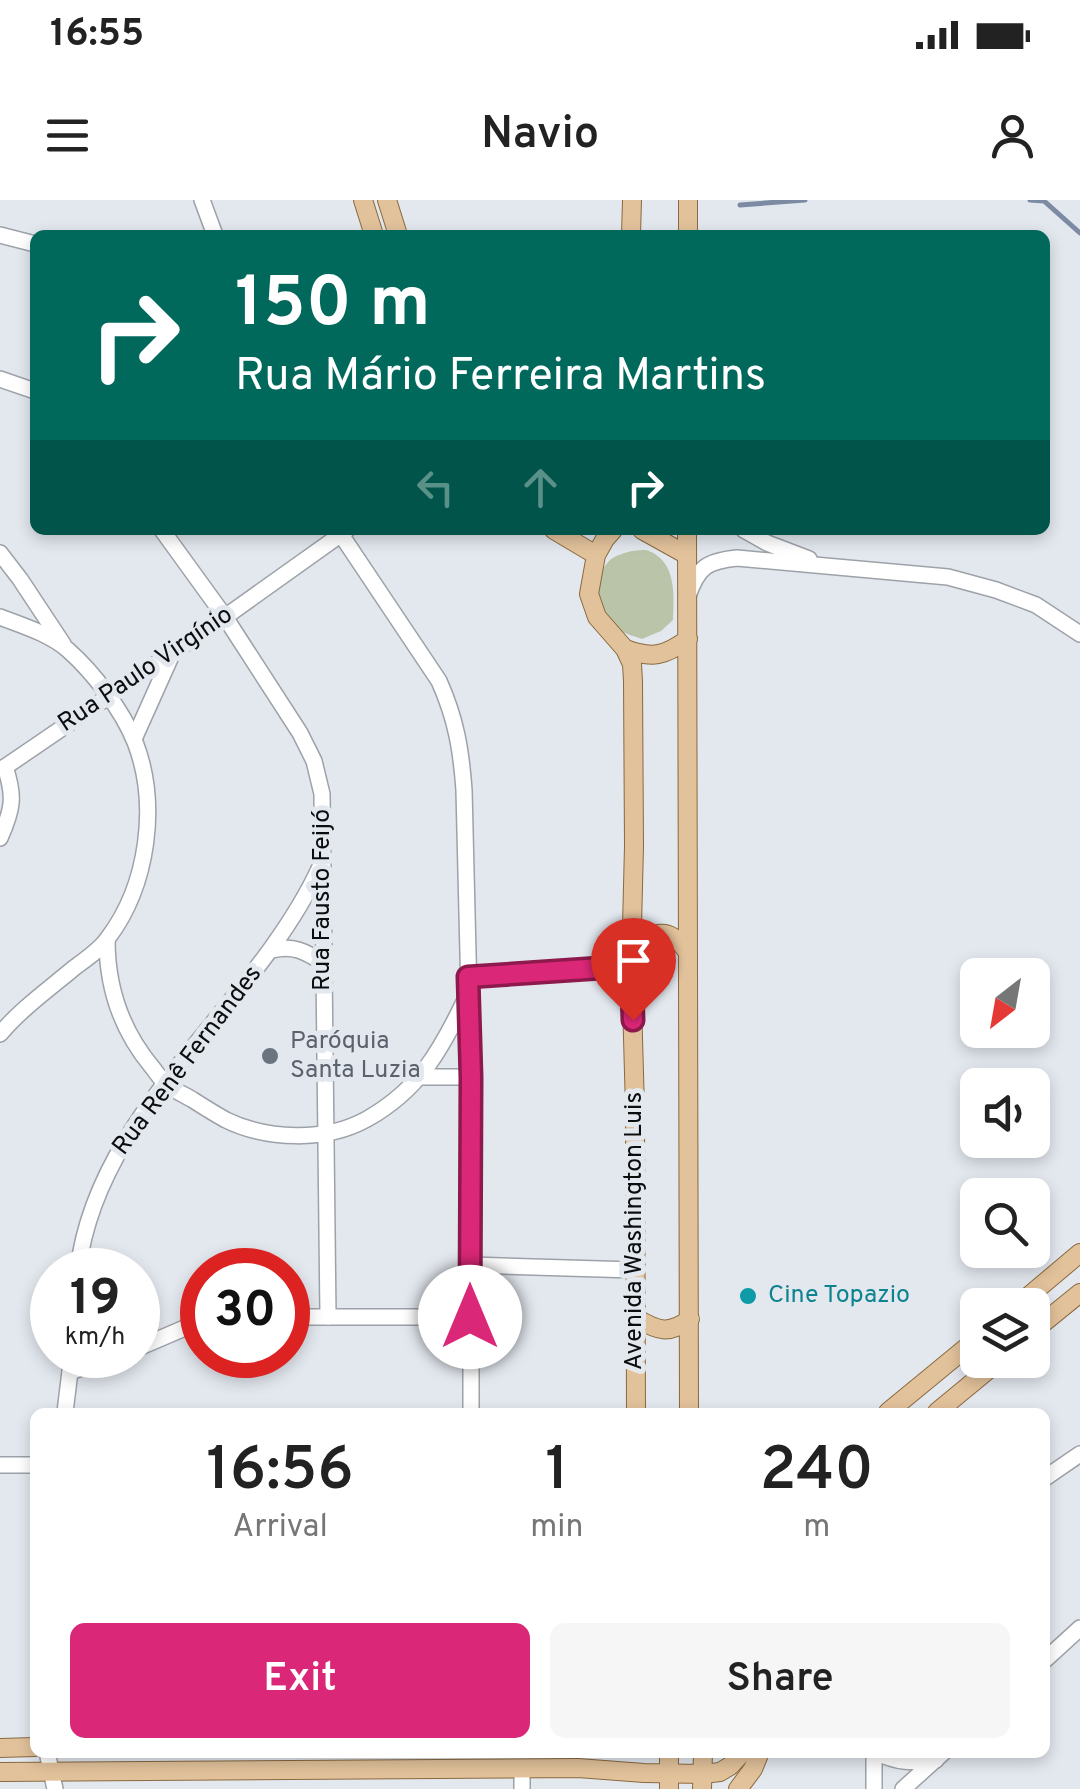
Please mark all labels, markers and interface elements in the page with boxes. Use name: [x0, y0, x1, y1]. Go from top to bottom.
text: 16:55: [50, 11, 144, 60]
text: Navio: [481, 107, 599, 164]
icon: menu: [40, 108, 95, 163]
icon: person: [985, 108, 1040, 163]
text: 150 m: [235, 262, 430, 351]
icon: right: [70, 270, 200, 400]
text: Rua Mário Ferreira Martins: [235, 349, 766, 406]
icon: left: [408, 460, 463, 515]
icon: ahead: [513, 460, 568, 515]
icon: right: [618, 460, 673, 515]
street label: Rua Paulo Virgínio: [53, 600, 239, 740]
street label: Rua Fausto Feijó: [307, 809, 339, 991]
pin: [591, 918, 676, 1021]
icon: arrive: [606, 933, 661, 988]
north arrow: [960, 958, 1050, 1048]
map controls: [960, 958, 1050, 1378]
street label: Rua Renê Fernandes: [106, 960, 270, 1162]
place label: Paróquia Santa Luzia: [290, 1026, 421, 1087]
marker: Paróquia Santa Luzia: [259, 1045, 281, 1067]
button: sound: [960, 1068, 1050, 1158]
street label: Avenida Washington Luis: [619, 1092, 651, 1370]
button: search: [960, 1178, 1050, 1268]
speed limit sign: 30: [180, 1248, 310, 1378]
position arrow: [418, 1265, 522, 1369]
text: 19: [70, 1269, 120, 1332]
place label: Cine Topazio: [768, 1280, 910, 1312]
marker: Cine Topazio: [737, 1285, 759, 1307]
button: layers: [960, 1288, 1050, 1378]
text: km/h: [65, 1322, 125, 1354]
text: 16:56: [206, 1435, 354, 1511]
text: 1: [545, 1435, 569, 1511]
text: 240: [760, 1435, 874, 1511]
text: Arrival: [232, 1508, 328, 1548]
text: min: [530, 1508, 583, 1548]
text: m: [803, 1508, 830, 1548]
button: Exit: [70, 1623, 530, 1738]
button: Share: [550, 1623, 1010, 1738]

